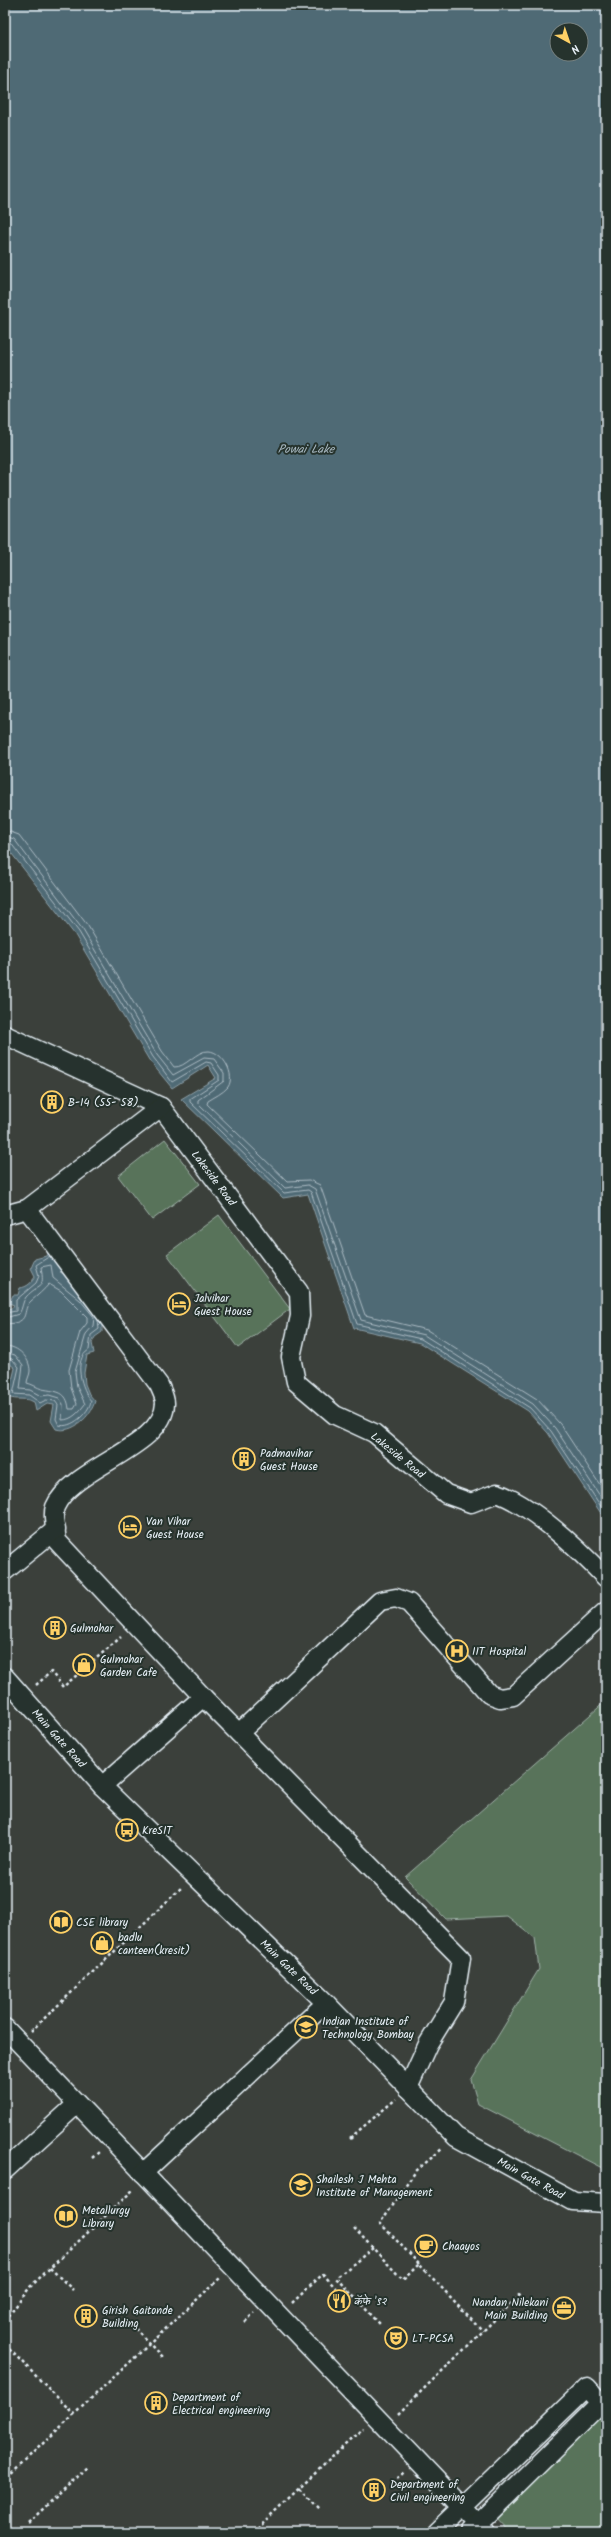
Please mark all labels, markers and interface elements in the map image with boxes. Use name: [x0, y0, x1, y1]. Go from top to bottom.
north arrow: [549, 22, 589, 62]
text: N: [566, 40, 583, 58]
water label: Powai Lake: [278, 440, 336, 459]
building icon: B-14 (55- 58): [39, 1089, 65, 1115]
place label: B-14 (55- 58): [68, 1094, 139, 1112]
street label: Lakeside Road: [186, 1147, 240, 1211]
place label: Jalvihar Guest House: [194, 1290, 252, 1321]
hotel icon: Jalvihar Guest House: [166, 1291, 192, 1317]
street label: Lakeside Road: [366, 1428, 429, 1484]
place label: Padmavihar Guest House: [260, 1445, 318, 1476]
building icon: Padmavihar Guest House: [231, 1446, 257, 1472]
place label: Van Vihar Guest House: [146, 1513, 204, 1544]
hotel icon: Van Vihar Guest House: [117, 1514, 143, 1540]
building icon: Gulmohar: [42, 1615, 68, 1641]
place label: Gulmohar: [70, 1620, 115, 1638]
hospital icon: IIT Hospital: [444, 1638, 470, 1664]
place label: IIT Hospital: [472, 1643, 526, 1661]
place label: Gulmohar Garden Cafe: [100, 1651, 157, 1682]
shop icon: Gulmohar Garden Cafe: [71, 1652, 97, 1678]
street label: Main Gate Road: [27, 1705, 90, 1773]
bus stop icon: KreSIT: [114, 1817, 140, 1843]
place label: KreSIT: [142, 1822, 173, 1840]
library icon: CSE library: [48, 1909, 74, 1935]
place label: CSE library: [76, 1914, 129, 1932]
place label: badlu canteen(kresit): [118, 1929, 190, 1960]
shop icon: badlu canteen(kresit): [89, 1930, 115, 1956]
street label: Main Gate Road: [255, 1935, 322, 2000]
place label: Indian Institute of Technology Bombay: [322, 2013, 415, 2044]
school or university icon: Indian Institute of Technology Bombay: [293, 2014, 319, 2040]
street label: Main Gate Road: [494, 2153, 568, 2205]
place label: Shailesh J Mehta Institute of Management: [316, 2171, 433, 2202]
school or university icon: Shailesh J Mehta Institute of Management: [288, 2172, 314, 2198]
place label: Metallurgy Library: [82, 2202, 131, 2233]
library icon: Metallurgy Library: [53, 2203, 79, 2229]
cafe icon: Chaayos: [413, 2233, 439, 2259]
place label: Chaayos: [442, 2238, 480, 2256]
restaurant icon: कॅफे '९२: [326, 2288, 352, 2314]
place label: कॅफे '९२: [354, 2293, 387, 2311]
place label: Nandan Nilekani Main Building: [472, 2294, 548, 2325]
office icon: Nandan Nilekani Main Building: [551, 2295, 577, 2321]
place label: Girish Gaitonde Building: [102, 2302, 173, 2333]
building icon: Girish Gaitonde Building: [73, 2303, 99, 2329]
theatre icon: LT-PCSA: [383, 2325, 409, 2351]
place label: LT-PCSA: [412, 2330, 454, 2348]
place label: Department of Electrical engineering: [172, 2389, 270, 2420]
building icon: Department of Electrical engineering: [143, 2390, 169, 2416]
place label: Department of Civil engineering: [390, 2476, 465, 2507]
building icon: Department of Civil engineering: [361, 2477, 387, 2503]

